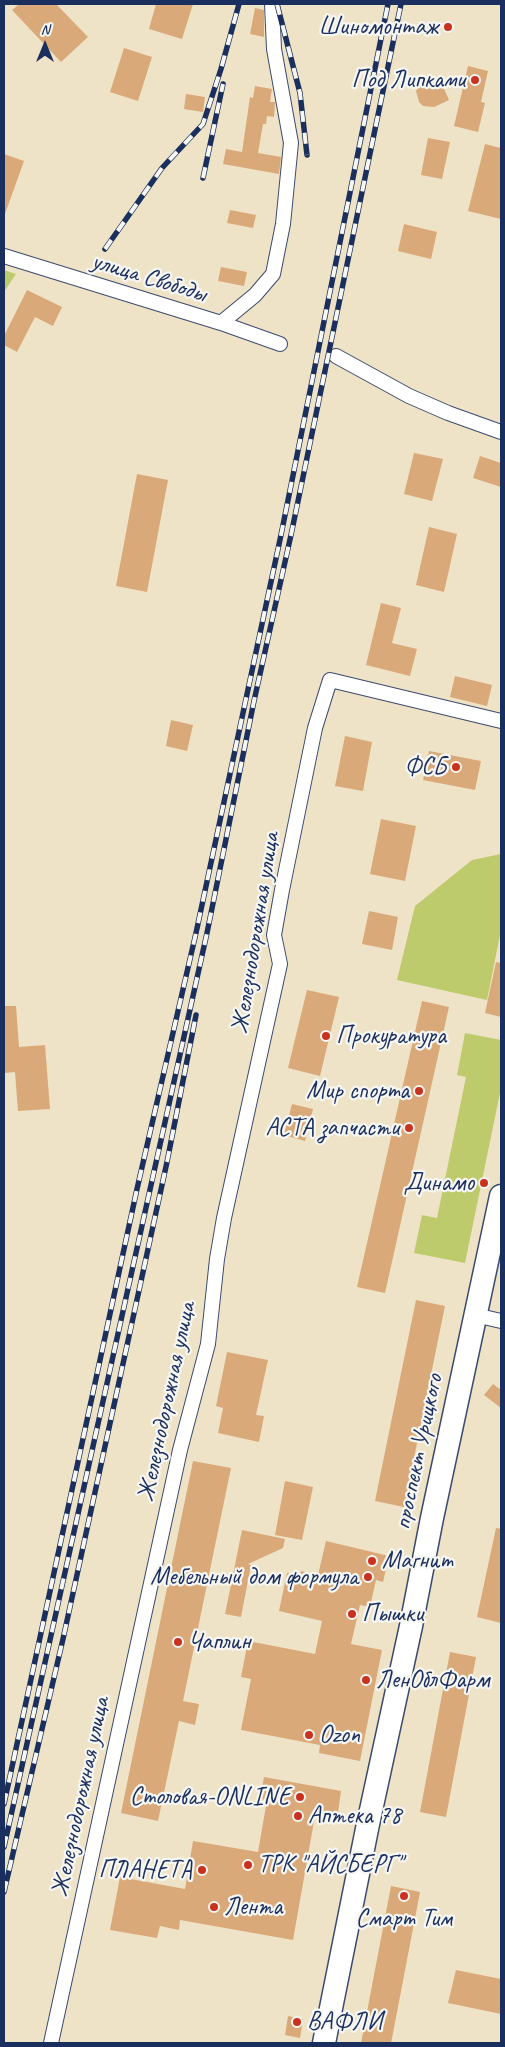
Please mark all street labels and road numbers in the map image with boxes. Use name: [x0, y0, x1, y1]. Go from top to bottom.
street label: улица Свободы: [88, 246, 210, 310]
street label: Железнодорожная улица: [225, 830, 287, 1036]
street label: Железнодорожная улица: [131, 1299, 203, 1505]
street label: проспект Урицкого: [388, 1371, 450, 1533]
street label: Железнодорожная улица: [45, 1694, 117, 1900]

